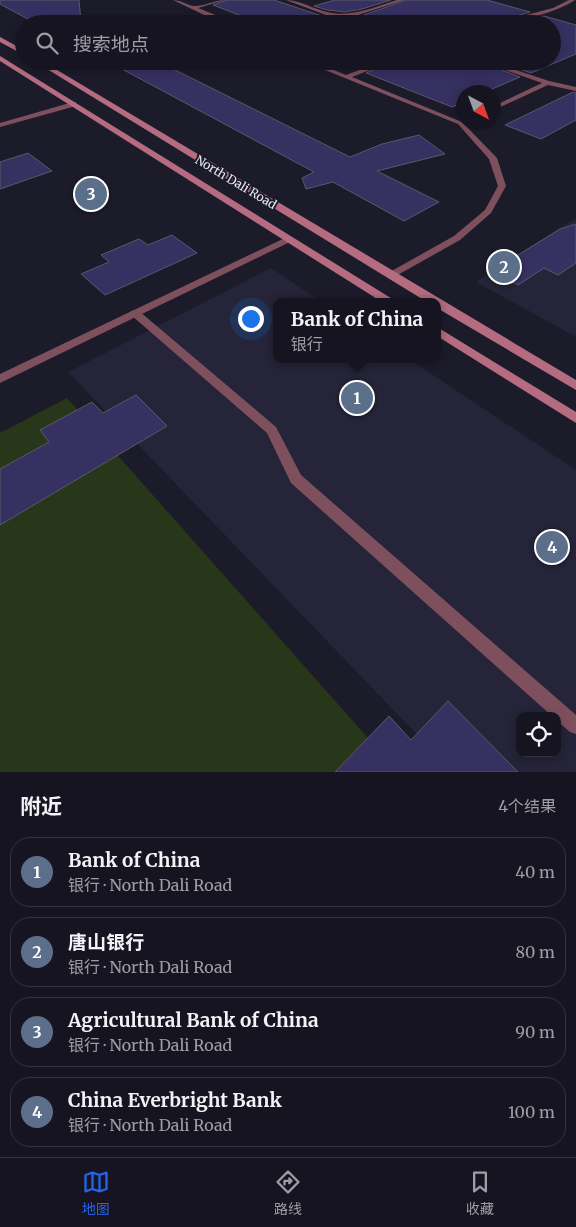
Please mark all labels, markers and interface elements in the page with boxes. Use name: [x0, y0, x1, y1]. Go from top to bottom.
search box: [15, 15, 561, 70]
icon: search: [33, 29, 61, 57]
text: 搜索地点: [73, 32, 149, 56]
north arrow: [456, 85, 501, 130]
street label: North Dali Road: [193, 152, 279, 212]
pin: 3: [75, 175, 107, 213]
pin: 2: [488, 248, 520, 286]
popup: [273, 298, 441, 363]
your location: [238, 306, 264, 332]
text: Bank of China: [291, 307, 423, 331]
text: 银行: [291, 334, 323, 354]
pin: 1: [341, 379, 373, 417]
pin: 4: [536, 528, 568, 566]
map controls: [516, 712, 561, 757]
button: locate: [516, 712, 561, 757]
text: 附近: [20, 793, 62, 820]
text: 4个结果: [498, 796, 556, 816]
text: Bank of China: [68, 848, 200, 872]
text: 1: [33, 862, 41, 882]
text: 40 m: [515, 862, 555, 882]
text: 银行 · North Dali Road: [68, 875, 232, 895]
text: 唐山银行: [68, 930, 144, 954]
text: 2: [32, 942, 42, 962]
text: 80 m: [516, 942, 555, 962]
text: 银行 · North Dali Road: [68, 957, 232, 977]
text: Agricultural Bank of China: [68, 1008, 319, 1032]
text: 3: [32, 1022, 42, 1042]
text: 90 m: [515, 1022, 555, 1042]
text: 银行 · North Dali Road: [68, 1035, 232, 1055]
text: China Everbright Bank: [68, 1088, 282, 1112]
text: 4: [32, 1102, 42, 1122]
text: 100 m: [508, 1102, 555, 1122]
text: 银行 · North Dali Road: [68, 1115, 232, 1135]
tab: 地图: [82, 1168, 110, 1218]
tab: 路线: [274, 1168, 302, 1218]
tab: 收藏: [466, 1168, 494, 1218]

